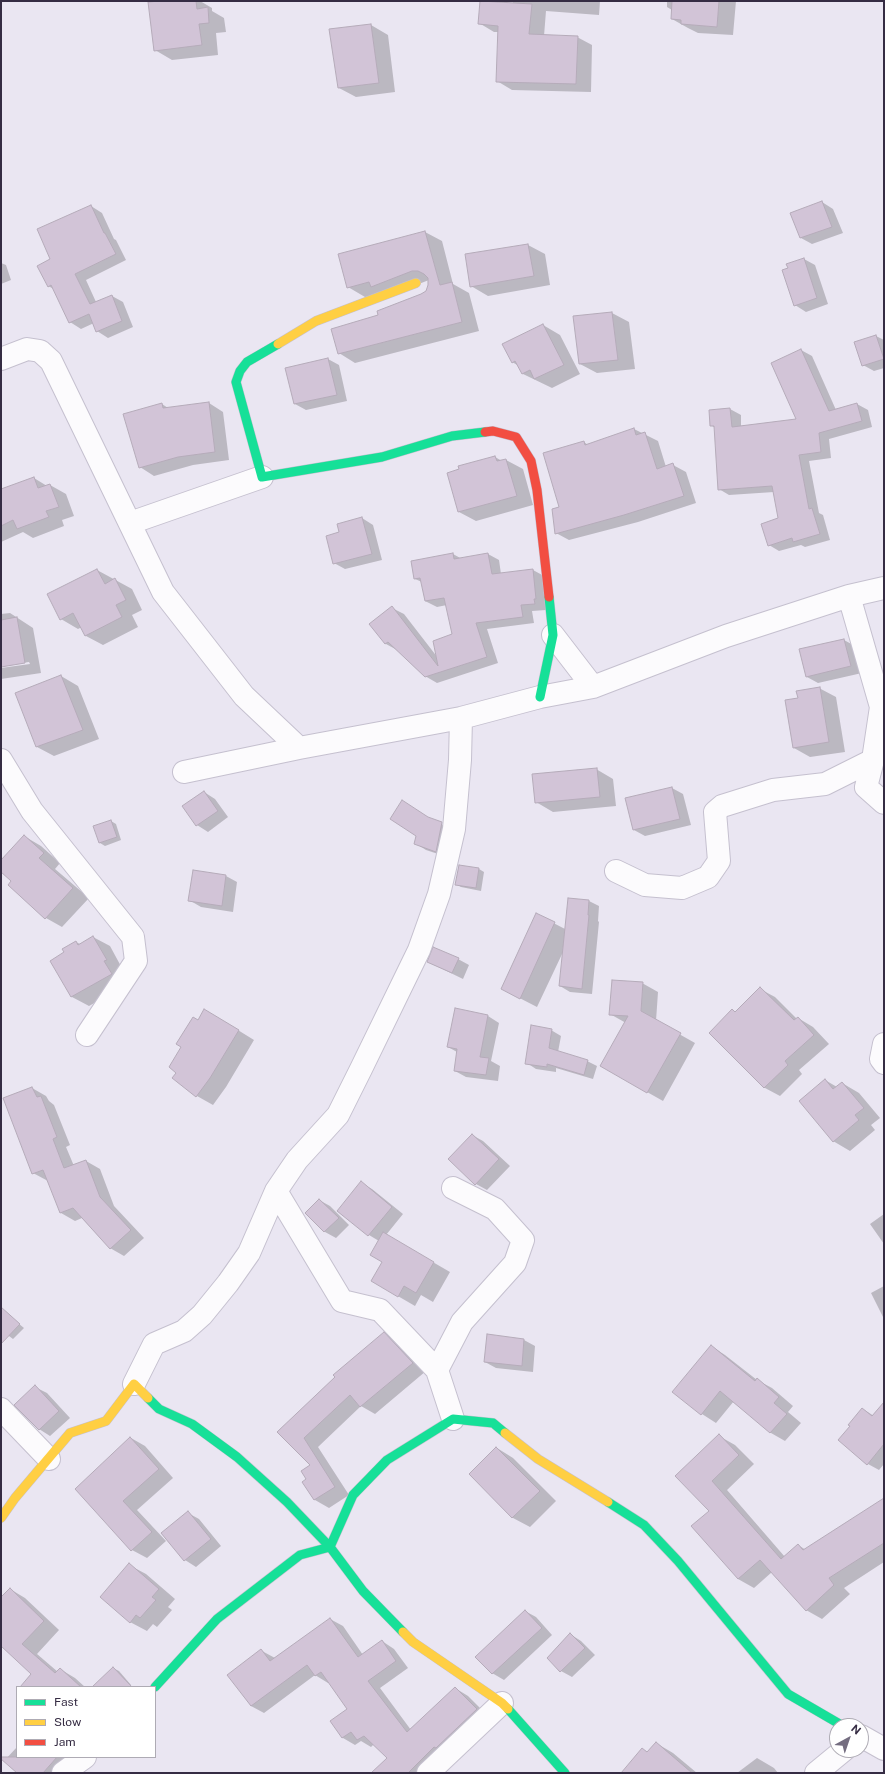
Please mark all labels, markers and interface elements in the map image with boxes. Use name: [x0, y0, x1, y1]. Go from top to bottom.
legend: [16, 1686, 156, 1758]
text: Fast: [54, 1695, 78, 1709]
text: Slow: [54, 1715, 81, 1729]
north arrow: [829, 1718, 869, 1758]
text: N: [849, 1722, 863, 1737]
text: Jam: [54, 1735, 76, 1749]

